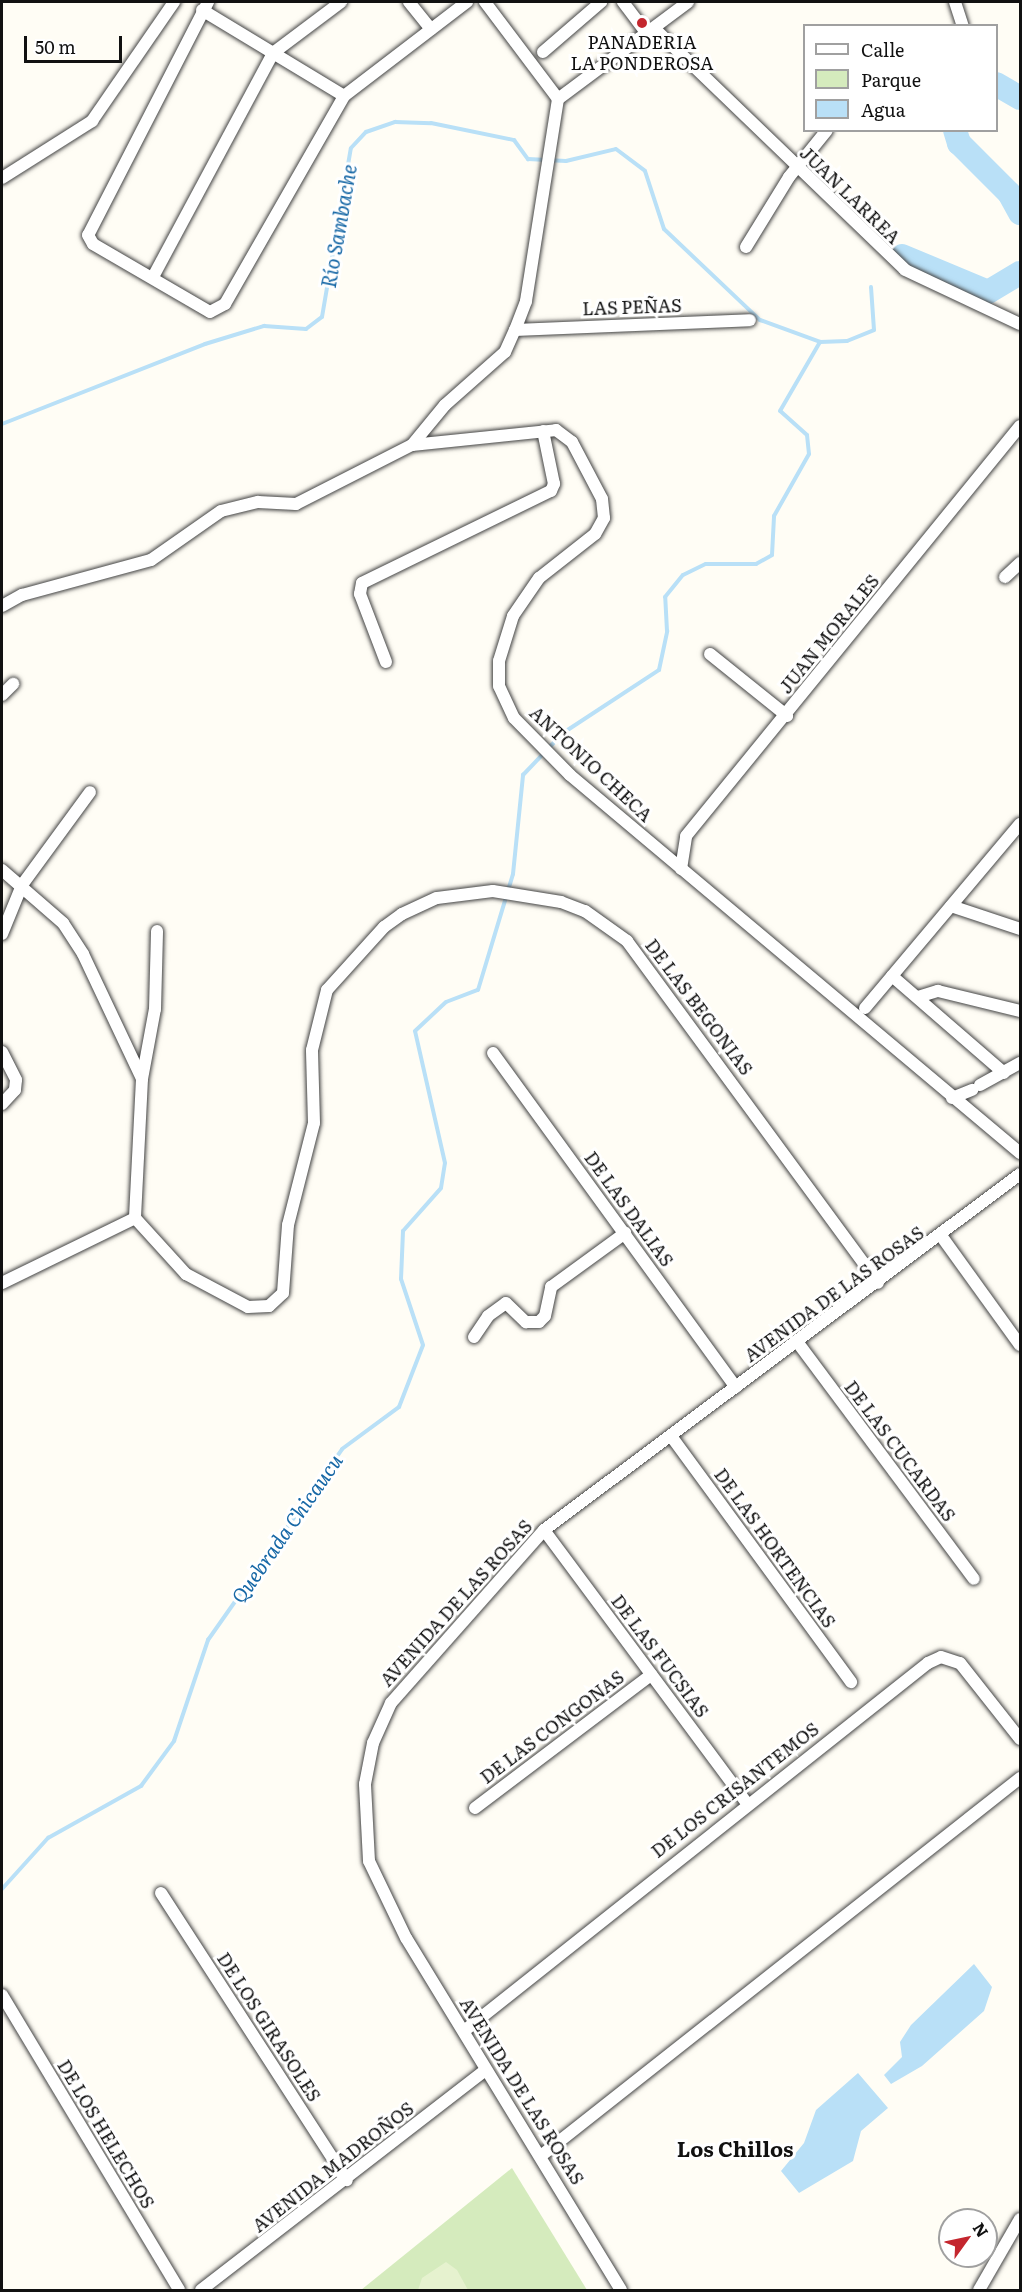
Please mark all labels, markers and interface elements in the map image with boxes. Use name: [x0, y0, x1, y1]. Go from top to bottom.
marker: PANADERIA LA PONDEROSA: [635, 16, 649, 30]
scale bar: [27, 24, 124, 62]
legend: [803, 24, 998, 132]
place label: PANADERIA LA PONDEROSA: [571, 32, 713, 74]
text: 50 m: [35, 33, 76, 60]
text: Calle: [861, 36, 904, 63]
text: Parque: [861, 66, 921, 93]
text: Agua: [861, 96, 905, 123]
street label: JUAN LARREA: [796, 142, 904, 248]
water label: Río Sambache: [315, 162, 361, 290]
street label: LAS PEÑAS: [582, 294, 682, 320]
street label: JUAN MORALES: [775, 570, 883, 698]
street label: ANTONIO CHECA: [525, 702, 657, 826]
street label: DE LAS BEGONIAS: [641, 935, 757, 1079]
street label: DE LAS DALIAS: [580, 1147, 678, 1271]
street label: AVENIDA DE LAS ROSAS: [740, 1222, 928, 1366]
street label: DE LAS CUCARDAS: [840, 1376, 960, 1526]
water label: Quebrada Chicaucu: [226, 1449, 346, 1607]
street label: DE LAS HORTENCIAS: [710, 1464, 840, 1632]
street label: AVENIDA DE LAS ROSAS: [376, 1515, 536, 1691]
street label: DE LAS FUCSIAS: [607, 1590, 713, 1722]
street label: DE LAS CONGONAS: [476, 1666, 628, 1788]
street label: DE LOS CRISANTEMOS: [647, 1718, 823, 1862]
street label: DE LOS GIRASOLES: [213, 1948, 325, 2106]
street label: AVENIDA DE LAS ROSAS: [455, 1993, 589, 2189]
street label: DE LOS HELECHOS: [53, 2056, 159, 2212]
street label: AVENIDA MADROÑOS: [248, 2097, 418, 2237]
district label: Los Chillos: [677, 2135, 793, 2161]
north arrow: [938, 2208, 998, 2268]
text: N: [968, 2217, 995, 2241]

